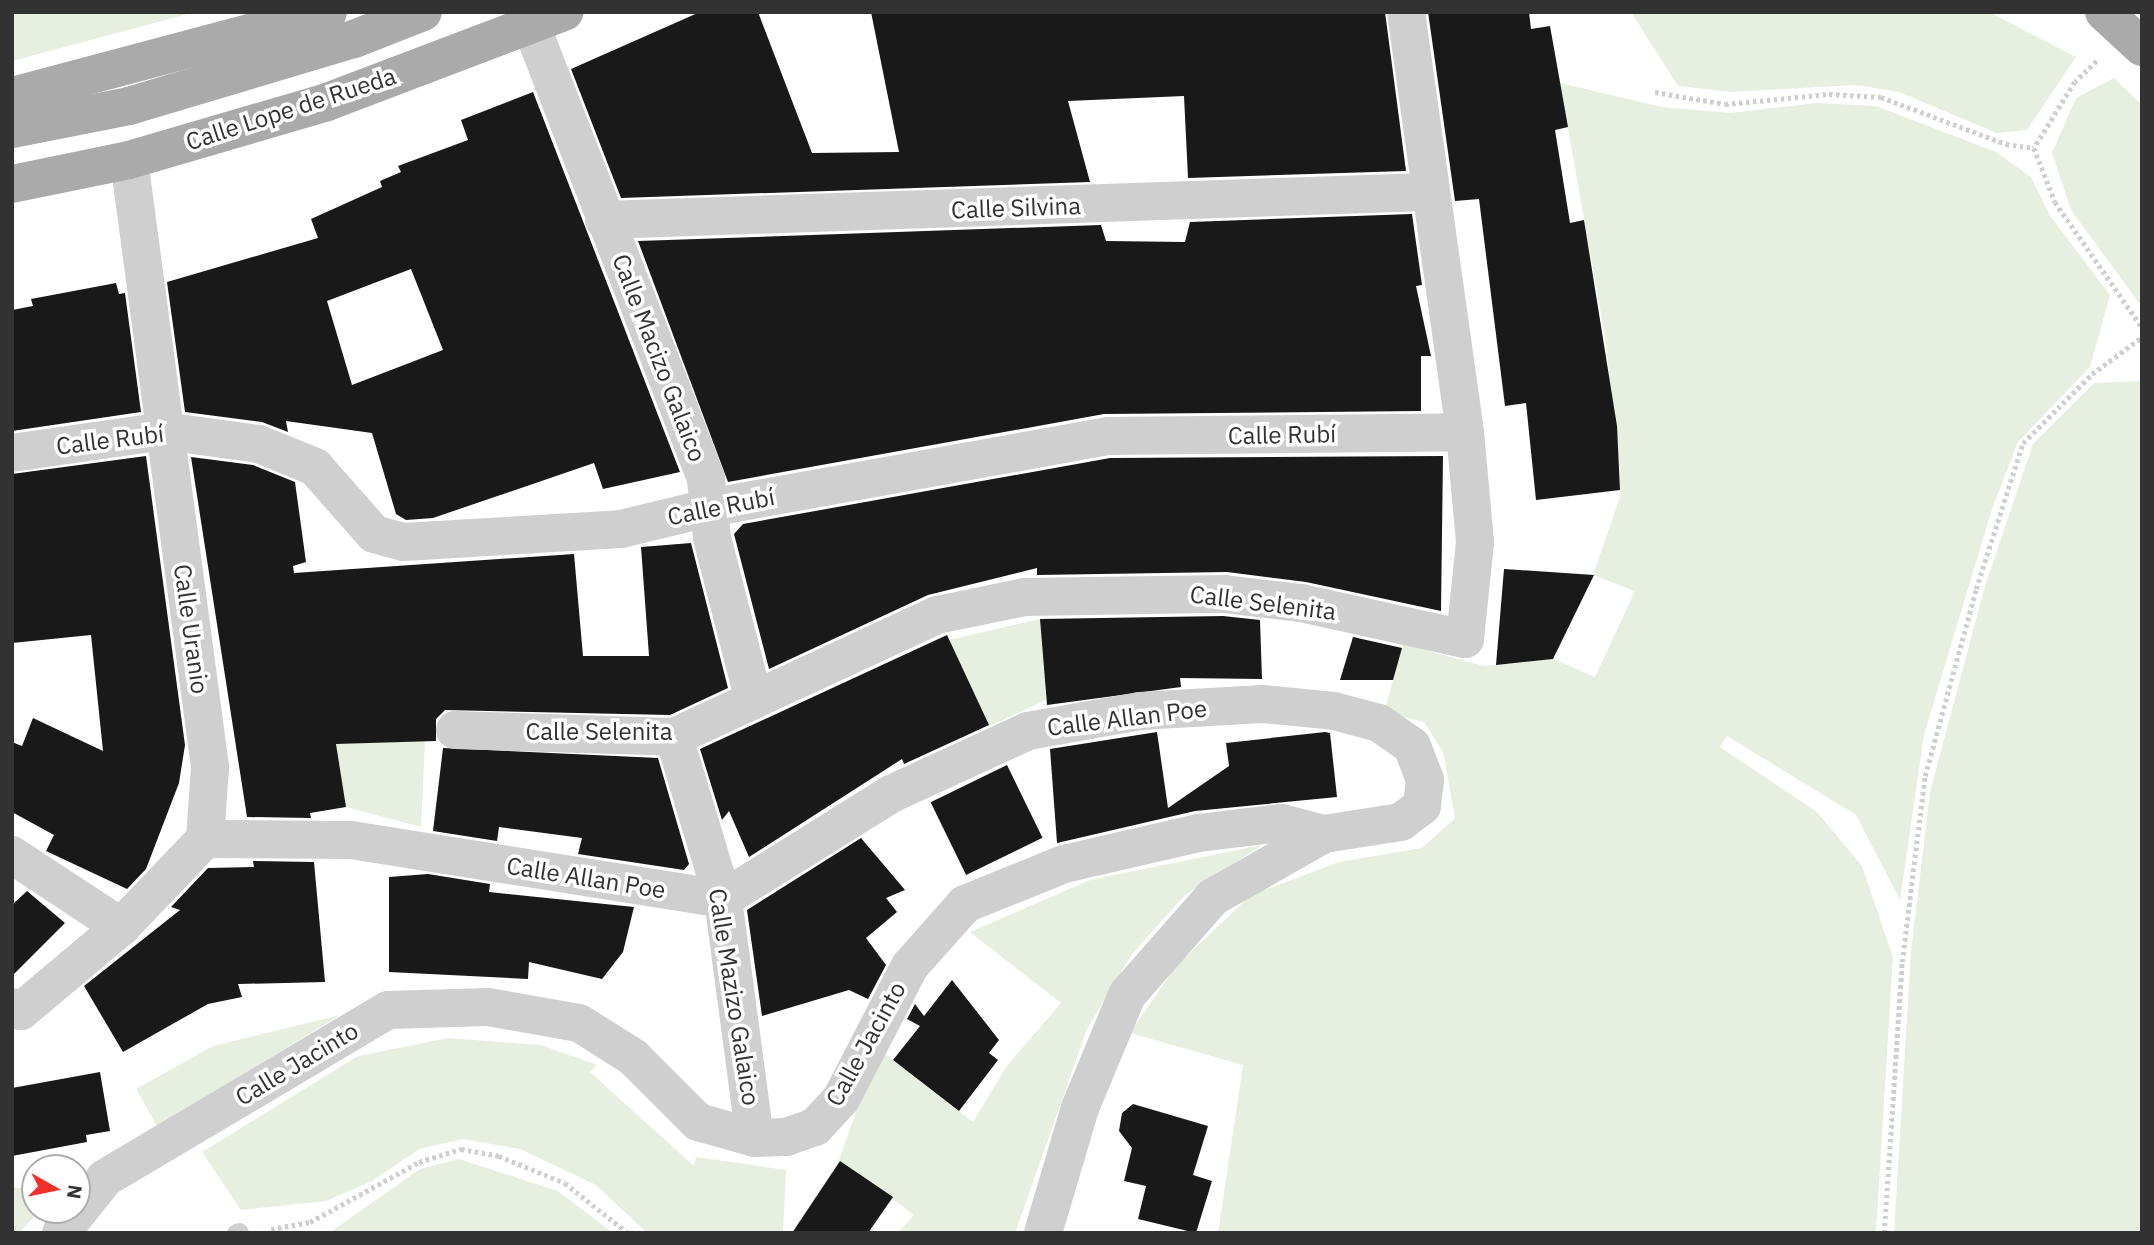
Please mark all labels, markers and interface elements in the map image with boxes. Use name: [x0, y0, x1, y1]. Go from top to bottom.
street label: Calle Lope de Rueda: [182, 61, 400, 157]
street label: Calle Silvina: [951, 191, 1081, 225]
street label: Calle Macizo Galaico: [606, 250, 712, 466]
street label: Calle Rubí: [54, 419, 166, 461]
street label: Calle Rubí: [1228, 420, 1336, 450]
street label: Calle Rubí: [665, 483, 777, 531]
street label: Calle Uranio: [168, 562, 214, 696]
street label: Calle Selenita: [1188, 580, 1338, 626]
street label: Calle Allan Poe: [1046, 694, 1208, 742]
street label: Calle Selenita: [525, 718, 673, 746]
street label: Calle Allan Poe: [504, 851, 668, 905]
street label: Calle Mazizo Galaico: [703, 887, 765, 1107]
street label: Calle Jacinto: [820, 977, 912, 1111]
street label: Calle Jacinto: [230, 1016, 364, 1112]
north arrow: [21, 1154, 91, 1224]
text: N: [62, 1183, 88, 1201]

